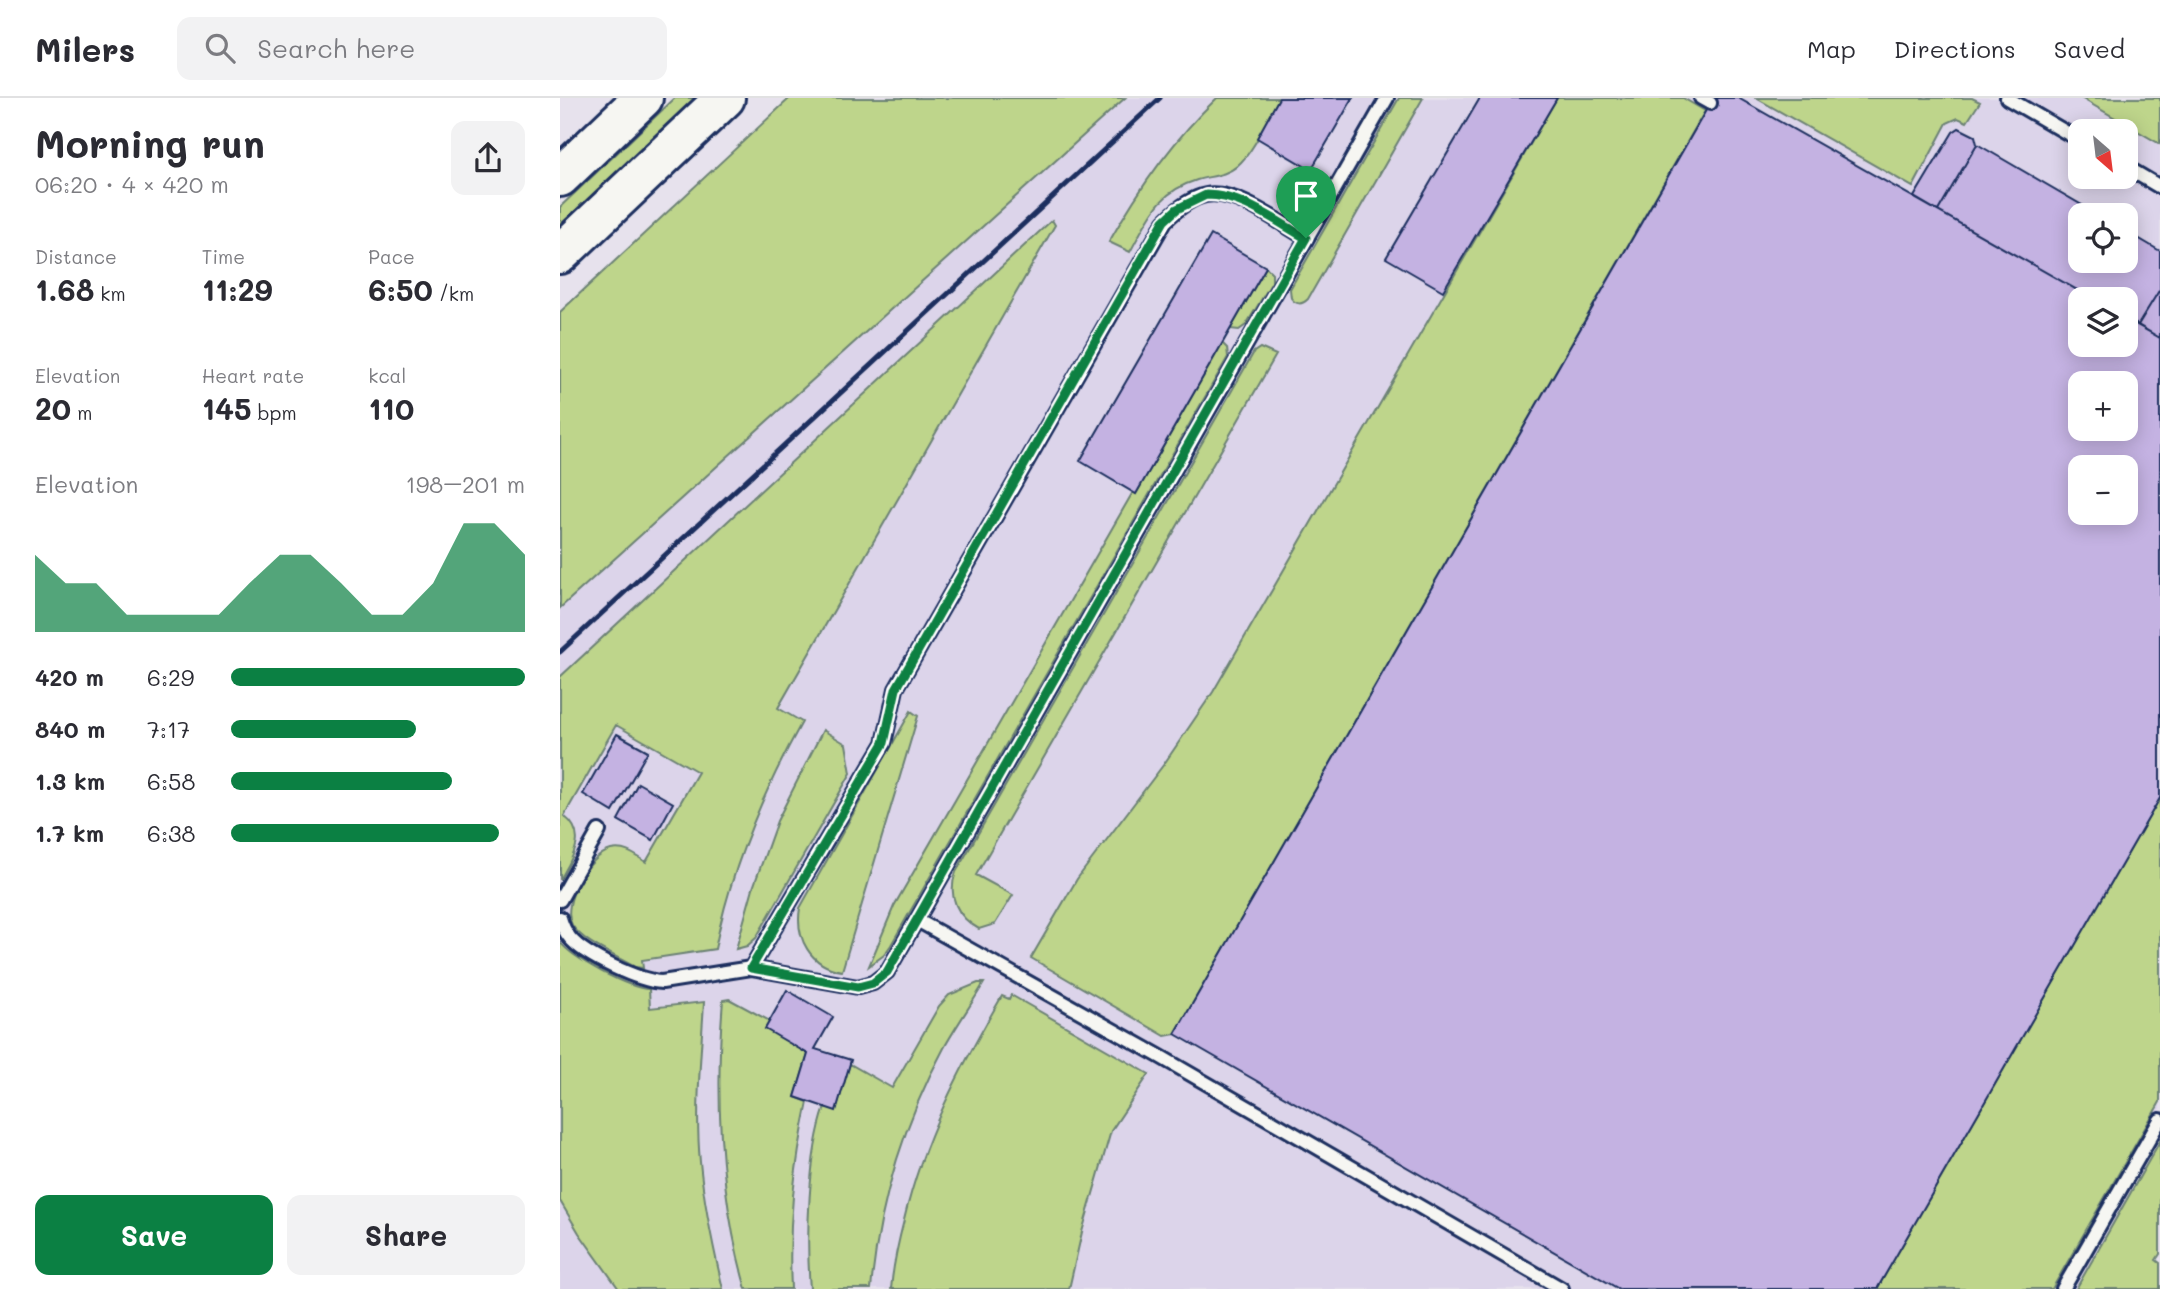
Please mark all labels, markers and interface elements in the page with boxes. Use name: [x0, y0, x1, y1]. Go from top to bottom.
search box: [177, 17, 667, 80]
text: Milers: [35, 27, 135, 70]
icon: search: [201, 29, 239, 67]
text: Search here: [257, 31, 415, 65]
text: Map: [1807, 33, 1856, 64]
text: Directions: [1894, 33, 2016, 64]
text: Saved: [2054, 33, 2125, 64]
text: Morning run: [35, 118, 265, 168]
north arrow: [2068, 119, 2138, 189]
map controls: [2068, 119, 2138, 525]
button: share: [451, 121, 525, 195]
pin: [1276, 166, 1336, 238]
text: 06:20 · 4 × 420 m: [35, 169, 229, 199]
icon: arrive: [1287, 177, 1325, 215]
button: locate: [2068, 203, 2138, 273]
text: Distance: [35, 244, 117, 269]
text: Time: [202, 244, 245, 269]
text: Pace: [368, 244, 415, 269]
text: 1.68: [35, 269, 94, 309]
text: 11:29: [202, 269, 273, 309]
text: 6:50: [368, 269, 433, 309]
text: km: [94, 281, 126, 306]
text: /km: [433, 281, 474, 306]
button: layers: [2068, 287, 2138, 357]
text: Elevation: [35, 363, 120, 388]
text: Heart rate: [202, 363, 304, 388]
text: kcal: [368, 363, 406, 388]
button: +: [2068, 371, 2138, 441]
text: 20: [35, 388, 71, 428]
text: 145: [202, 388, 252, 428]
text: 110: [368, 388, 414, 428]
text: m: [71, 400, 92, 425]
text: bpm: [252, 400, 297, 425]
button: −: [2068, 455, 2138, 525]
text: Elevation: [35, 469, 138, 499]
text: 198–201 m: [405, 469, 525, 499]
text: 420 m: [35, 662, 104, 692]
text: 6:29: [147, 662, 194, 692]
text: 840 m: [35, 714, 105, 744]
text: 7:17: [147, 714, 190, 744]
text: 1.3 km: [35, 766, 105, 796]
text: 6:58: [147, 766, 195, 796]
text: 1.7 km: [35, 818, 104, 848]
text: 6:38: [147, 818, 195, 848]
button: Save: [35, 1195, 273, 1275]
button: Share: [287, 1195, 525, 1275]

